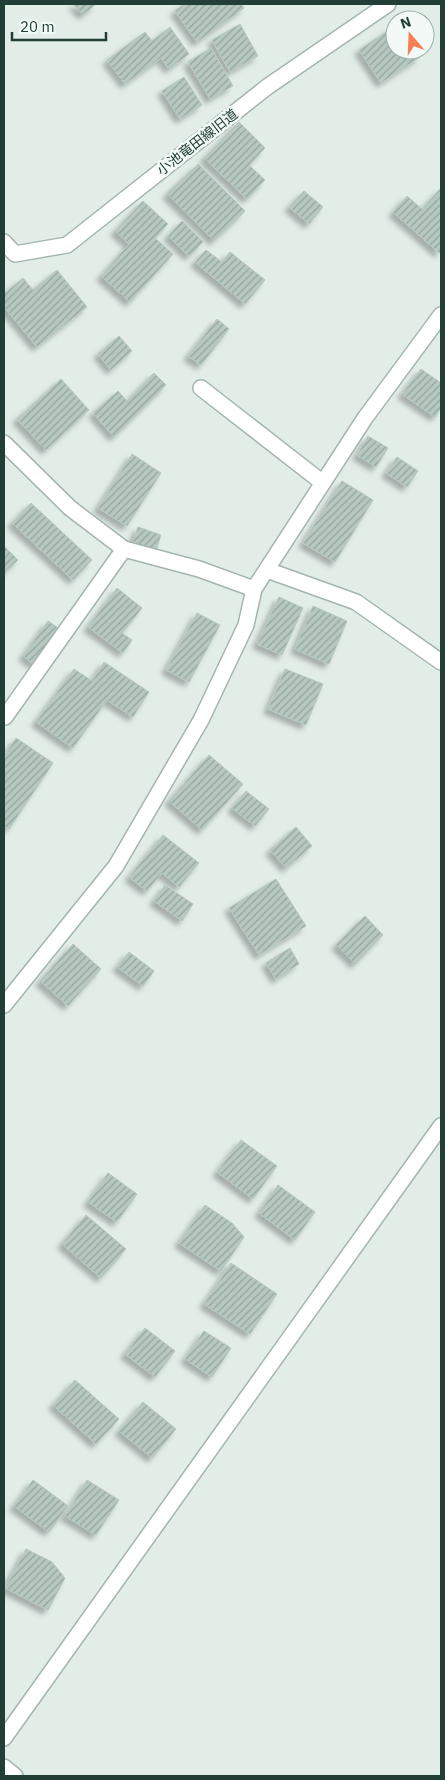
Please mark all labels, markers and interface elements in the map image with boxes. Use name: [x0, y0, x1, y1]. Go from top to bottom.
scale bar: [12, 10, 106, 42]
north arrow: [385, 10, 435, 60]
text: N: [398, 13, 413, 33]
text: 20 m: [20, 17, 55, 36]
street label: 小池竜田線旧道: [153, 105, 241, 179]

